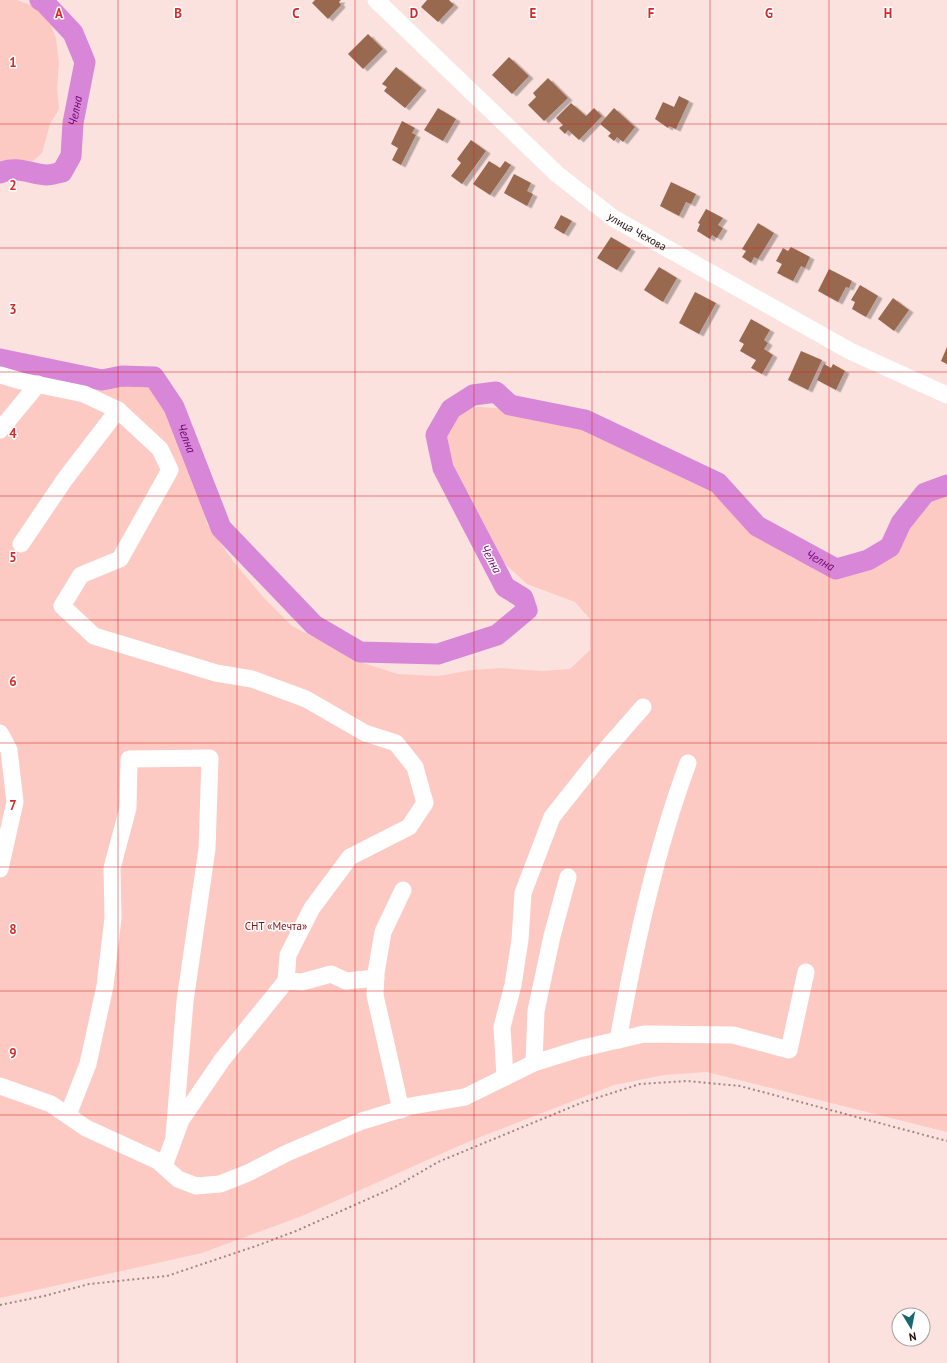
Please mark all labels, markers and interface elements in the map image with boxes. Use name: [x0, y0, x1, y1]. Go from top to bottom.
text: A: [55, 5, 63, 22]
text: B: [174, 5, 182, 22]
text: C: [292, 5, 300, 22]
text: D: [410, 5, 418, 22]
text: E: [530, 5, 537, 22]
text: F: [648, 5, 655, 22]
text: G: [765, 5, 773, 22]
text: H: [884, 5, 892, 22]
text: 1: [9, 54, 17, 71]
water label: Челна: [65, 94, 85, 127]
text: 2: [9, 177, 17, 194]
street label: улица Чехова: [605, 209, 669, 254]
text: 3: [9, 301, 17, 318]
water label: Челна: [174, 421, 199, 455]
text: 4: [9, 425, 17, 442]
water label: Челна: [478, 542, 505, 576]
water label: Челна: [804, 546, 838, 574]
text: 5: [9, 549, 17, 566]
text: 6: [9, 673, 17, 690]
text: 7: [9, 797, 17, 814]
park label: СНТ «Мечта»: [245, 919, 307, 933]
text: 8: [9, 921, 17, 938]
text: 9: [9, 1045, 17, 1062]
north arrow: [891, 1307, 931, 1347]
text: N: [908, 1329, 918, 1344]

